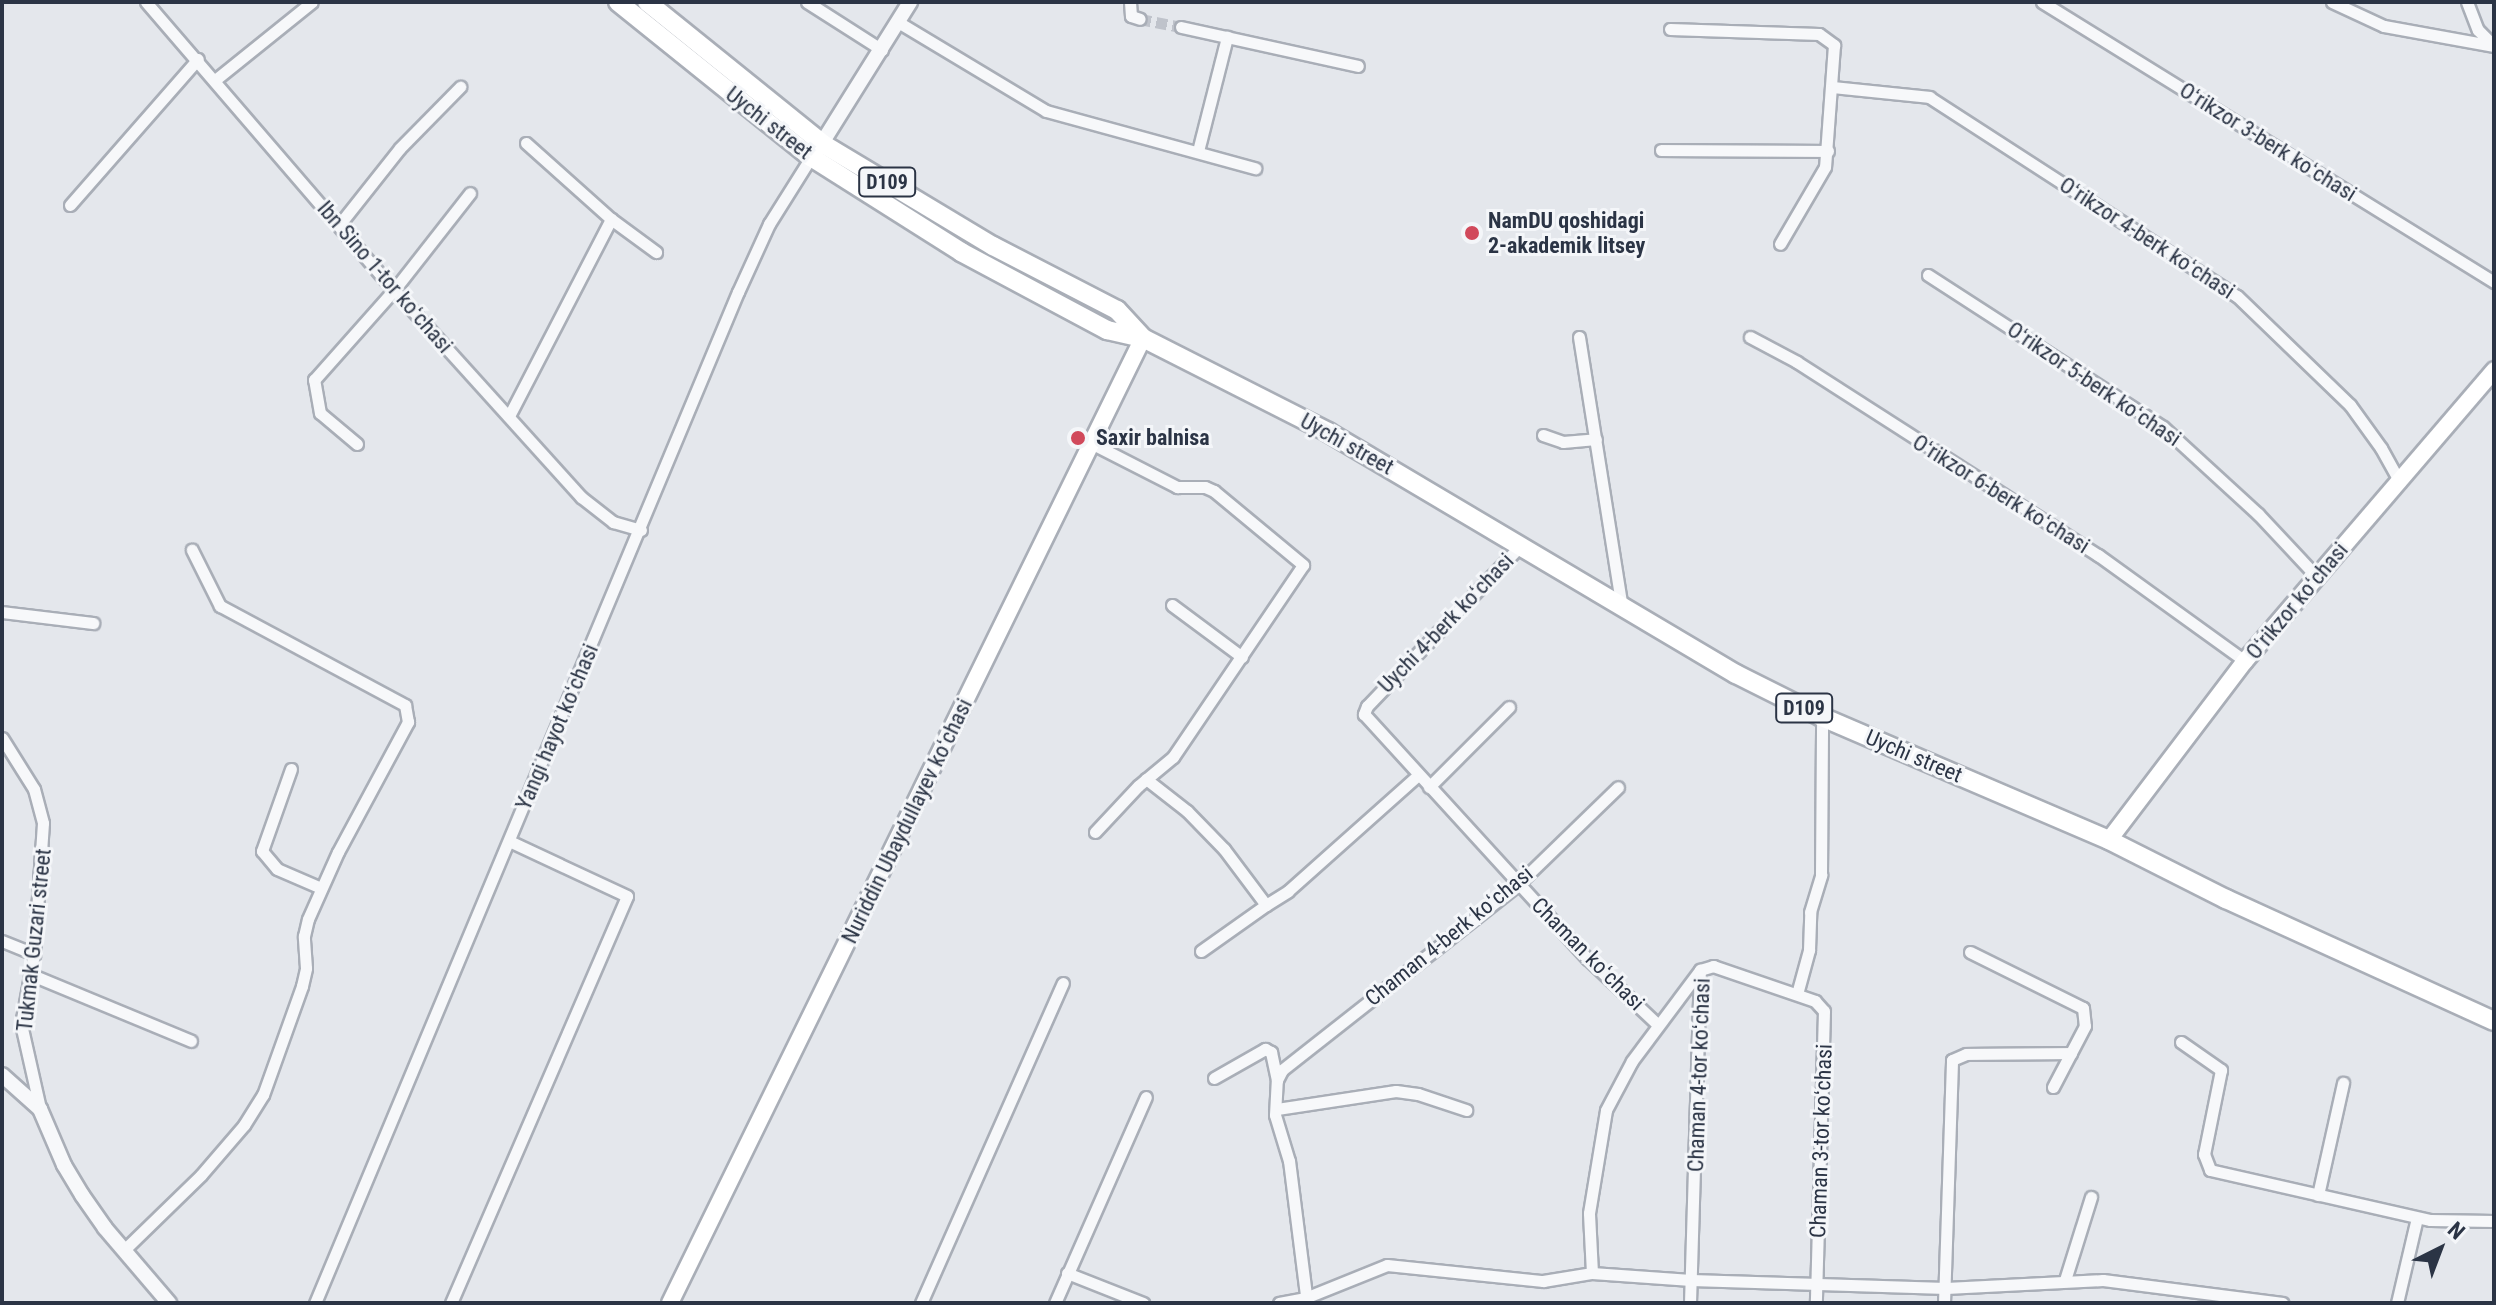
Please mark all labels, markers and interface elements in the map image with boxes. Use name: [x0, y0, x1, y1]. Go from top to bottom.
street label: Oʻrikzor 3-berk koʻchasi: [2175, 77, 2361, 207]
street label: Uychi street: [721, 81, 817, 165]
road number: D109: [857, 166, 917, 198]
street label: Oʻrikzor 4-berk koʻchasi: [2054, 172, 2240, 304]
street label: Ibn Sino 1-tor koʻchasi: [312, 196, 458, 358]
place label: NamDU qoshidagi 2-akademik litsey: [1488, 207, 1645, 258]
marker: NamDU qoshidagi 2-akademik litsey: [1463, 224, 1481, 242]
street label: Oʻrikzor 5-berk koʻchasi: [2002, 316, 2186, 452]
street label: Uychi street: [1296, 408, 1398, 480]
place label: Saxir balnisa: [1096, 425, 1210, 451]
marker: Saxir balnisa: [1067, 427, 1089, 449]
street label: Oʻrikzor 6-berk koʻchasi: [1908, 429, 2094, 559]
street label: Oʻrikzor koʻchasi: [2241, 537, 2353, 665]
street label: Uychi 4-berk koʻchasi: [1373, 548, 1519, 698]
street label: Yangi hayot koʻchasi: [510, 640, 604, 814]
road number: D109: [1774, 692, 1834, 724]
street label: Nuriddin Ubaydullayev koʻchasi: [836, 694, 978, 948]
street label: Uychi street: [1862, 724, 1966, 788]
street label: Tukmak Guzari street: [11, 847, 57, 1033]
street label: Chaman 4-berk koʻchasi: [1360, 860, 1538, 1012]
street label: Chaman koʻchasi: [1526, 892, 1650, 1016]
street label: Chaman 4-tor koʻchasi: [1682, 978, 1716, 1172]
street label: Chaman 3-tor koʻchasi: [1804, 1044, 1838, 1238]
north arrow: [2400, 1209, 2480, 1289]
text: N: [2443, 1217, 2470, 1245]

